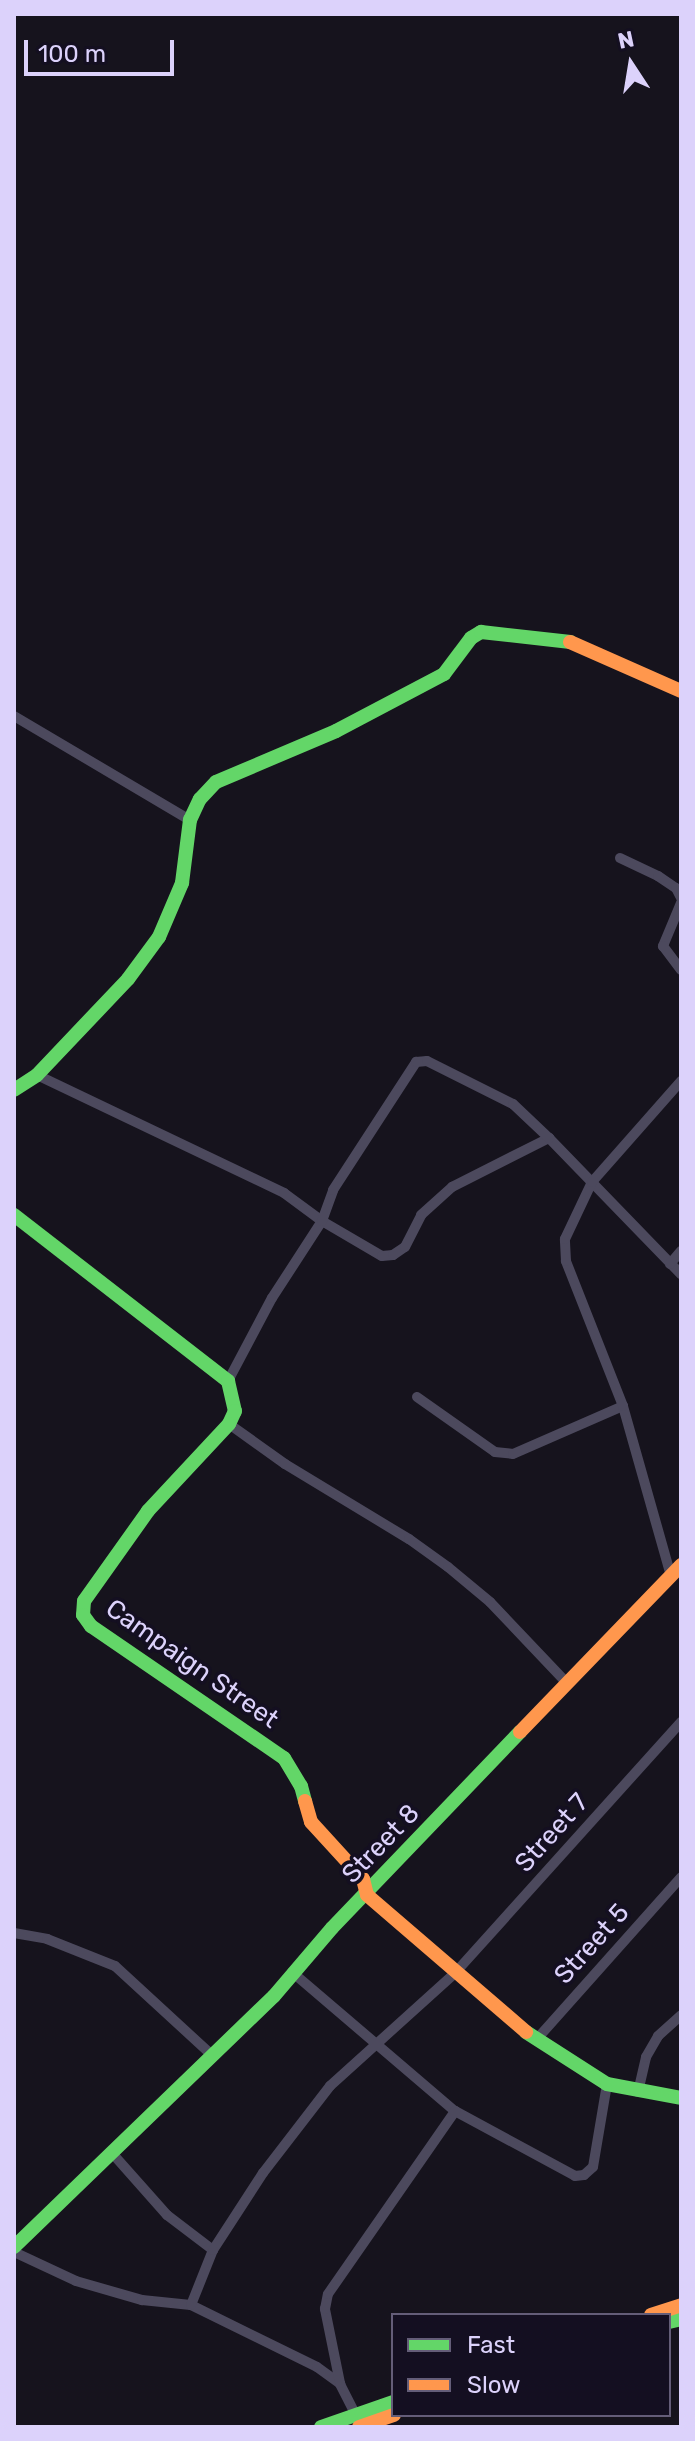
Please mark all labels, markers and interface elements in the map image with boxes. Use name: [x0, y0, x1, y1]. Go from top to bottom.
scale bar: [28, 24, 178, 74]
north arrow: [591, 24, 671, 104]
text: N: [615, 25, 636, 55]
text: 100 m: [38, 40, 106, 68]
street label: Campaign Street: [100, 1593, 284, 1735]
street label: Street 7: [509, 1787, 595, 1879]
street label: Street 8: [336, 1798, 426, 1890]
street label: Street 5: [548, 1898, 636, 1990]
legend: [391, 2313, 671, 2417]
text: Fast: [467, 2331, 515, 2359]
text: Slow: [467, 2371, 520, 2399]

